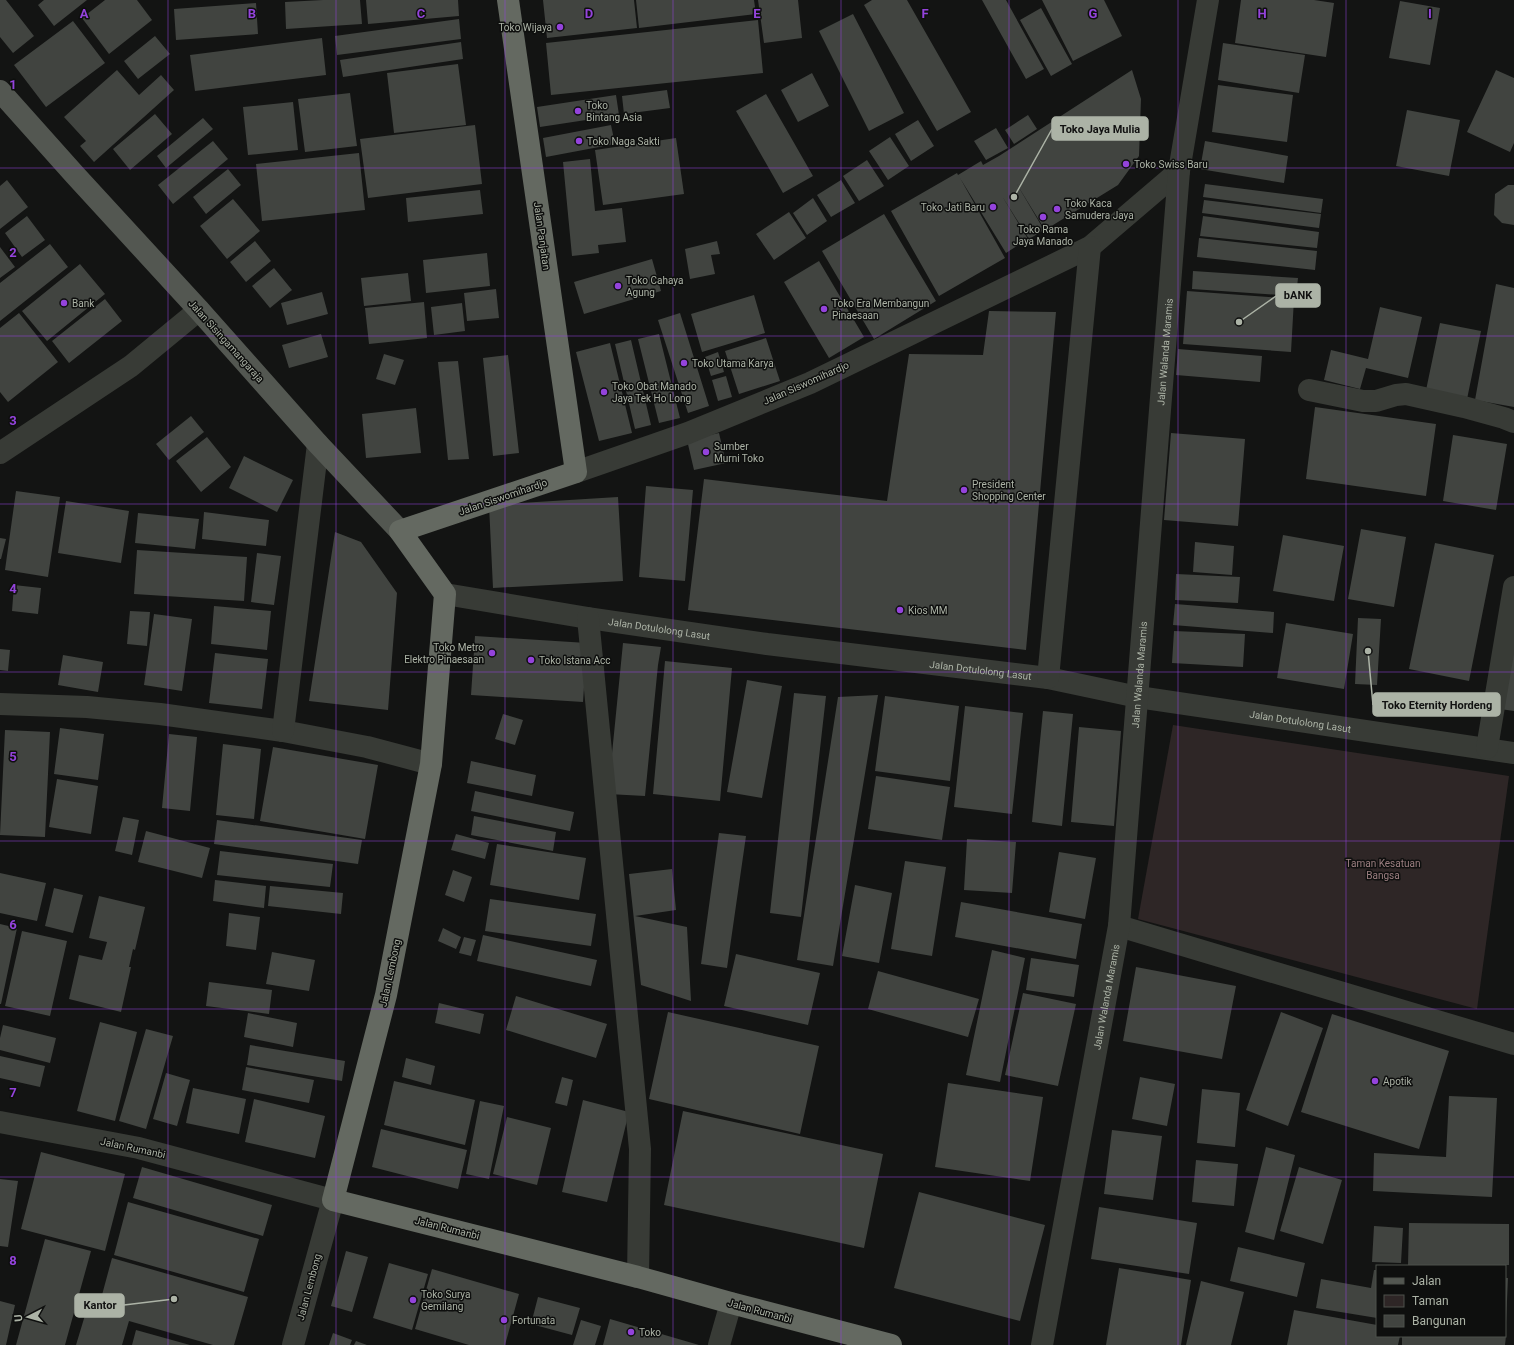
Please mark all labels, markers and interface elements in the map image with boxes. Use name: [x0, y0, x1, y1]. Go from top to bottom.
text: A: [80, 6, 89, 21]
text: B: [248, 6, 256, 21]
text: C: [417, 6, 426, 21]
text: D: [585, 6, 593, 21]
text: E: [753, 6, 761, 21]
text: F: [921, 6, 929, 21]
text: G: [1089, 6, 1098, 21]
text: H: [1257, 6, 1267, 21]
text: I: [1428, 6, 1432, 21]
place label: Toko Wijaya: [498, 22, 552, 33]
marker: Toko Wijaya: [555, 22, 565, 32]
text: 1: [9, 77, 17, 92]
place label: Toko Bintang Asia: [586, 100, 642, 123]
marker: Toko Bintang Asia: [573, 106, 583, 116]
callout: Toko Jaya Mulia: [1052, 117, 1148, 140]
text: Toko Jaya Mulia: [1060, 123, 1140, 136]
marker: Toko Naga Sakti: [574, 136, 584, 146]
place label: Toko Naga Sakti: [587, 136, 660, 147]
marker: Toko Swiss Baru: [1121, 159, 1131, 169]
place label: Toko Swiss Baru: [1134, 159, 1208, 170]
place label: Toko Kaca Samudera Jaya: [1065, 198, 1134, 221]
street label: Jalan Panjaitan: [532, 201, 552, 271]
place label: Toko Jati Baru: [921, 202, 985, 213]
marker: Toko Jati Baru: [988, 202, 998, 212]
marker: Toko Kaca Samudera Jaya: [1052, 204, 1062, 214]
marker: Toko Rama Jaya Manado: [1038, 212, 1048, 222]
place label: Toko Rama Jaya Manado: [1013, 224, 1073, 247]
text: 2: [9, 245, 17, 260]
place label: Toko Cahaya Agung: [626, 275, 683, 298]
marker: Toko Cahaya Agung: [613, 281, 623, 291]
callout: bANK: [1276, 284, 1320, 307]
text: bANK: [1284, 289, 1313, 302]
marker: Bank: [59, 298, 69, 308]
place label: Bank: [72, 298, 95, 309]
street label: Jalan Sisingamangaraja: [186, 298, 266, 384]
place label: Toko Era Membangun Pinaesaan: [832, 298, 929, 321]
street label: Jalan Walanda Maramis: [1155, 298, 1174, 406]
marker: Toko Era Membangun Pinaesaan: [819, 304, 829, 314]
marker: Toko Utama Karya: [679, 358, 689, 368]
place label: Toko Utama Karya: [692, 358, 774, 369]
street label: Jalan Siswomihardjo: [761, 359, 851, 407]
place label: Toko Obat Manado Jaya Tek Ho Long: [612, 381, 697, 404]
marker: Toko Obat Manado Jaya Tek Ho Long: [599, 387, 609, 397]
text: 3: [9, 413, 17, 428]
place label: Sumber Murni Toko: [714, 441, 764, 464]
marker: Sumber Murni Toko: [701, 447, 711, 457]
street label: Jalan Siswomihardjo: [457, 477, 549, 517]
place label: President Shopping Center: [972, 479, 1046, 502]
marker: President Shopping Center: [959, 485, 969, 495]
text: 4: [9, 581, 17, 596]
marker: Kios MM: [895, 605, 905, 615]
place label: Kios MM: [908, 605, 948, 616]
street label: Jalan Dotulolong Lasut: [608, 616, 711, 641]
street label: Jalan Walanda Maramis: [1129, 621, 1149, 729]
place label: Toko Metro Elektro Pinaesaan: [404, 642, 484, 665]
marker: Toko Metro Elektro Pinaesaan: [487, 648, 497, 658]
marker: Toko Istana Acc: [526, 655, 536, 665]
place label: Toko Istana Acc: [539, 655, 610, 666]
street label: Jalan Dotulolong Lasut: [929, 658, 1032, 681]
callout: Toko Eternity Hordeng: [1373, 693, 1500, 716]
text: Toko Eternity Hordeng: [1382, 699, 1492, 712]
street label: Jalan Dotulolong Lasut: [1249, 708, 1352, 734]
text: 5: [9, 749, 17, 764]
park label: Taman Kesatuan Bangsa: [1346, 858, 1420, 881]
text: 6: [9, 917, 17, 932]
street label: Jalan Lembong: [377, 938, 403, 1008]
street label: Jalan Walanda Maramis: [1091, 943, 1121, 1051]
marker: Apotik: [1370, 1076, 1380, 1086]
place label: Apotik: [1383, 1076, 1413, 1087]
text: 7: [9, 1085, 17, 1100]
street label: Jalan Rumanbi: [99, 1136, 167, 1160]
street label: Jalan Rumanbi: [414, 1215, 480, 1241]
street label: Jalan Lembong: [295, 1252, 323, 1322]
text: 8: [9, 1253, 17, 1268]
legend: [1376, 1265, 1506, 1337]
text: Jalan: [1412, 1274, 1441, 1288]
place label: Toko Surya Gemilang: [421, 1289, 470, 1312]
callout: Kantor: [75, 1294, 124, 1317]
text: Taman: [1412, 1294, 1449, 1308]
marker: Toko Surya Gemilang: [408, 1295, 418, 1305]
north arrow: [8, 1297, 48, 1337]
street label: Jalan Rumanbi: [727, 1297, 793, 1325]
text: Kantor: [84, 1299, 116, 1312]
text: U: [12, 1314, 25, 1322]
text: Bangunan: [1412, 1314, 1466, 1328]
marker: Fortunata: [499, 1315, 509, 1325]
place label: Fortunata: [512, 1315, 555, 1326]
marker: Toko: [626, 1327, 636, 1337]
place label: Toko: [639, 1327, 661, 1338]

